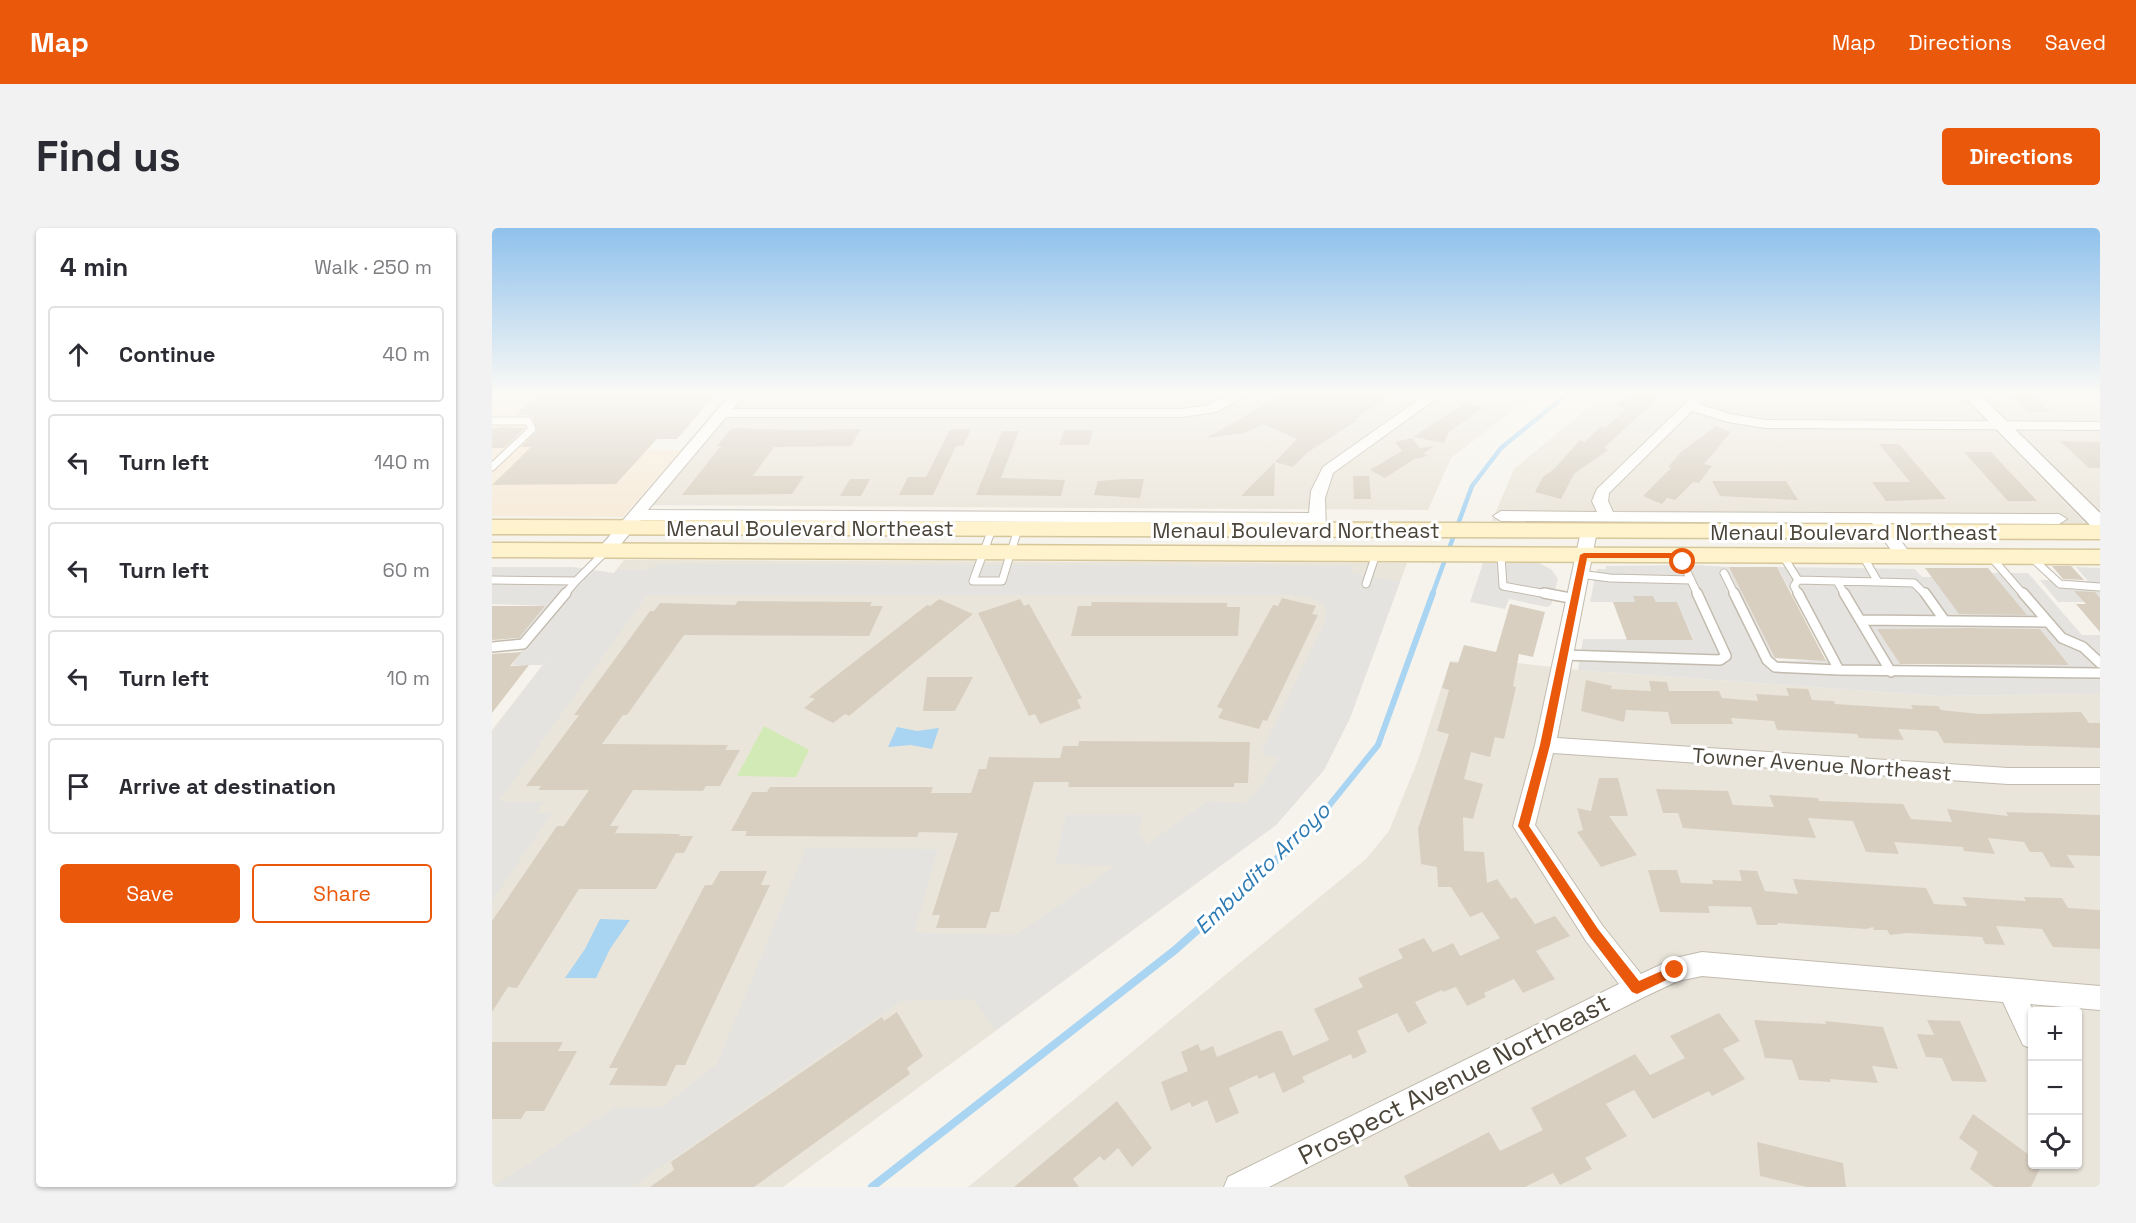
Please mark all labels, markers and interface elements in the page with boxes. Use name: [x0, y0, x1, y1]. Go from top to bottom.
text: Map: [30, 24, 89, 60]
text: Map: [1832, 29, 1876, 56]
text: Directions: [1909, 29, 2012, 56]
text: Saved: [2045, 29, 2106, 56]
button: Directions: [1942, 128, 2100, 185]
text: Find us: [36, 130, 181, 183]
text: 4 min: [60, 250, 128, 284]
text: Walk · 250 m: [314, 254, 432, 280]
icon: ahead: [62, 338, 95, 371]
text: Continue: [119, 340, 215, 368]
text: 40 m: [382, 341, 430, 367]
icon: left: [62, 446, 95, 479]
text: Turn left: [119, 448, 209, 476]
text: 140 m: [374, 449, 430, 475]
street label: Menaul Boulevard Northeast: [666, 515, 954, 542]
street label: Menaul Boulevard Northeast: [1152, 517, 1440, 544]
street label: Menaul Boulevard Northeast: [1710, 519, 1998, 546]
route start: [1669, 548, 1695, 574]
icon: left: [62, 554, 95, 587]
text: Turn left: [119, 556, 209, 584]
text: 60 m: [383, 557, 430, 583]
icon: left: [62, 662, 95, 695]
text: Turn left: [119, 664, 209, 692]
text: 10 m: [386, 665, 430, 691]
street label: Towner Avenue Northeast: [1691, 741, 1953, 787]
icon: arrive: [62, 770, 95, 803]
text: Arrive at destination: [119, 772, 336, 800]
water label: Embudito Arroyo: [1188, 795, 1337, 940]
button: Save: [60, 864, 240, 923]
button: Share: [252, 864, 432, 923]
route end: [1661, 956, 1687, 982]
street label: Prospect Avenue Northeast: [1292, 985, 1616, 1173]
map controls: [2028, 1007, 2082, 1169]
button: +: [2028, 1007, 2082, 1061]
button: −: [2028, 1061, 2082, 1115]
button: locate: [2028, 1115, 2082, 1169]

